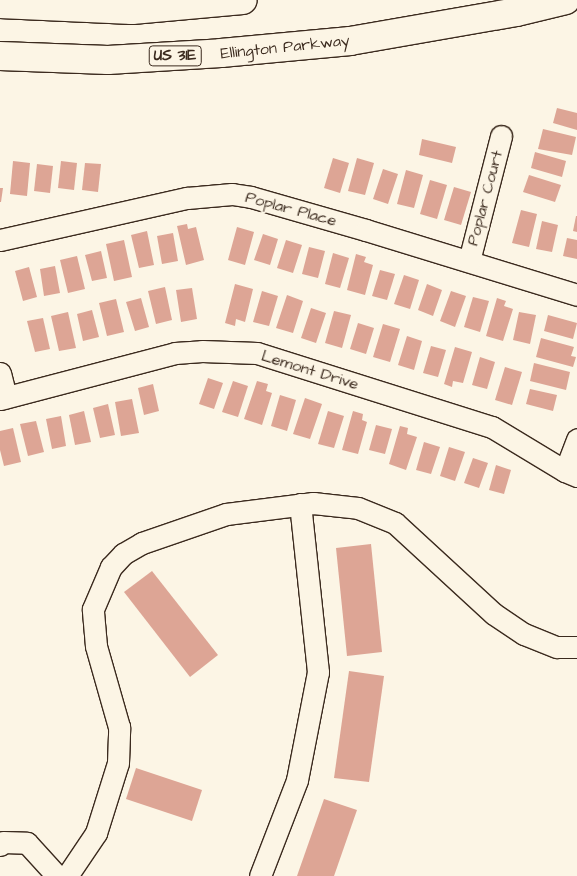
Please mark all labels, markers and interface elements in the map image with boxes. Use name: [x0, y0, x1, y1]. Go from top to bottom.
street label: Ellington Parkway: [219, 31, 351, 63]
road number: US 31E: [149, 44, 201, 68]
street label: Poplar Court: [463, 148, 507, 248]
street label: Poplar Place: [243, 188, 339, 230]
street label: Lemont Drive: [259, 346, 361, 394]

